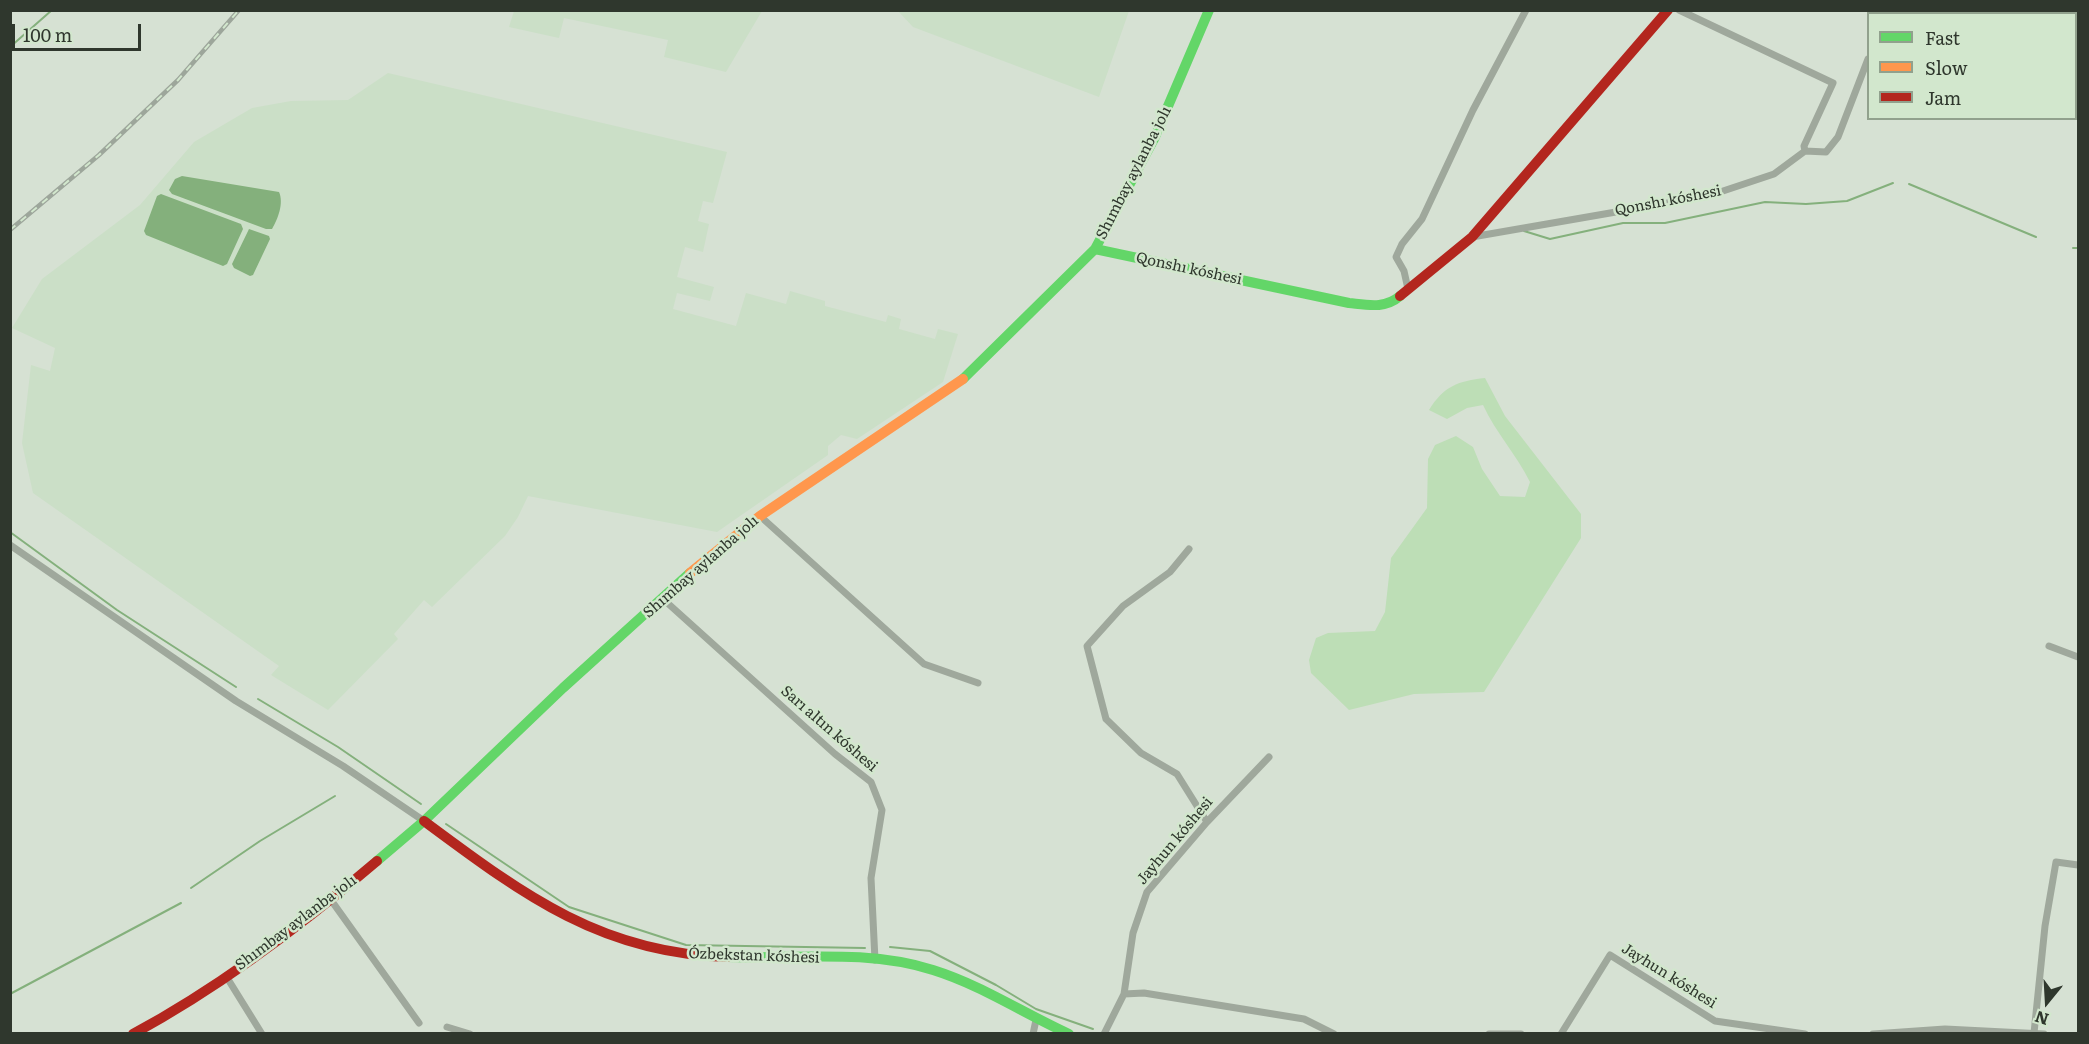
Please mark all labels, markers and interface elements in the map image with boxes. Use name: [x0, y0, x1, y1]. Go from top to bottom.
scale bar: [15, 12, 144, 50]
legend: [1867, 12, 2077, 120]
text: 100 m: [23, 21, 72, 48]
text: Fast: [1925, 24, 1960, 51]
text: Slow: [1925, 54, 1967, 81]
text: Jam: [1925, 84, 1961, 111]
street label: Shımbay aylanba jolı: [1093, 103, 1175, 243]
street label: Qonshı kóshesi: [1613, 182, 1723, 220]
street label: Qonshı kóshesi: [1134, 249, 1244, 289]
street label: Shımbay aylanba jolı: [640, 512, 762, 622]
street label: Sarı altın kóshesi: [777, 682, 881, 776]
street label: Jayhun kóshesi: [1133, 794, 1217, 888]
street label: Shımbay aylanba jolı: [232, 872, 360, 974]
street label: Jayhun kóshesi: [1618, 940, 1720, 1012]
street label: Ózbekstan kóshesi: [688, 945, 820, 967]
north arrow: [2017, 972, 2077, 1032]
text: N: [2031, 1006, 2052, 1033]

